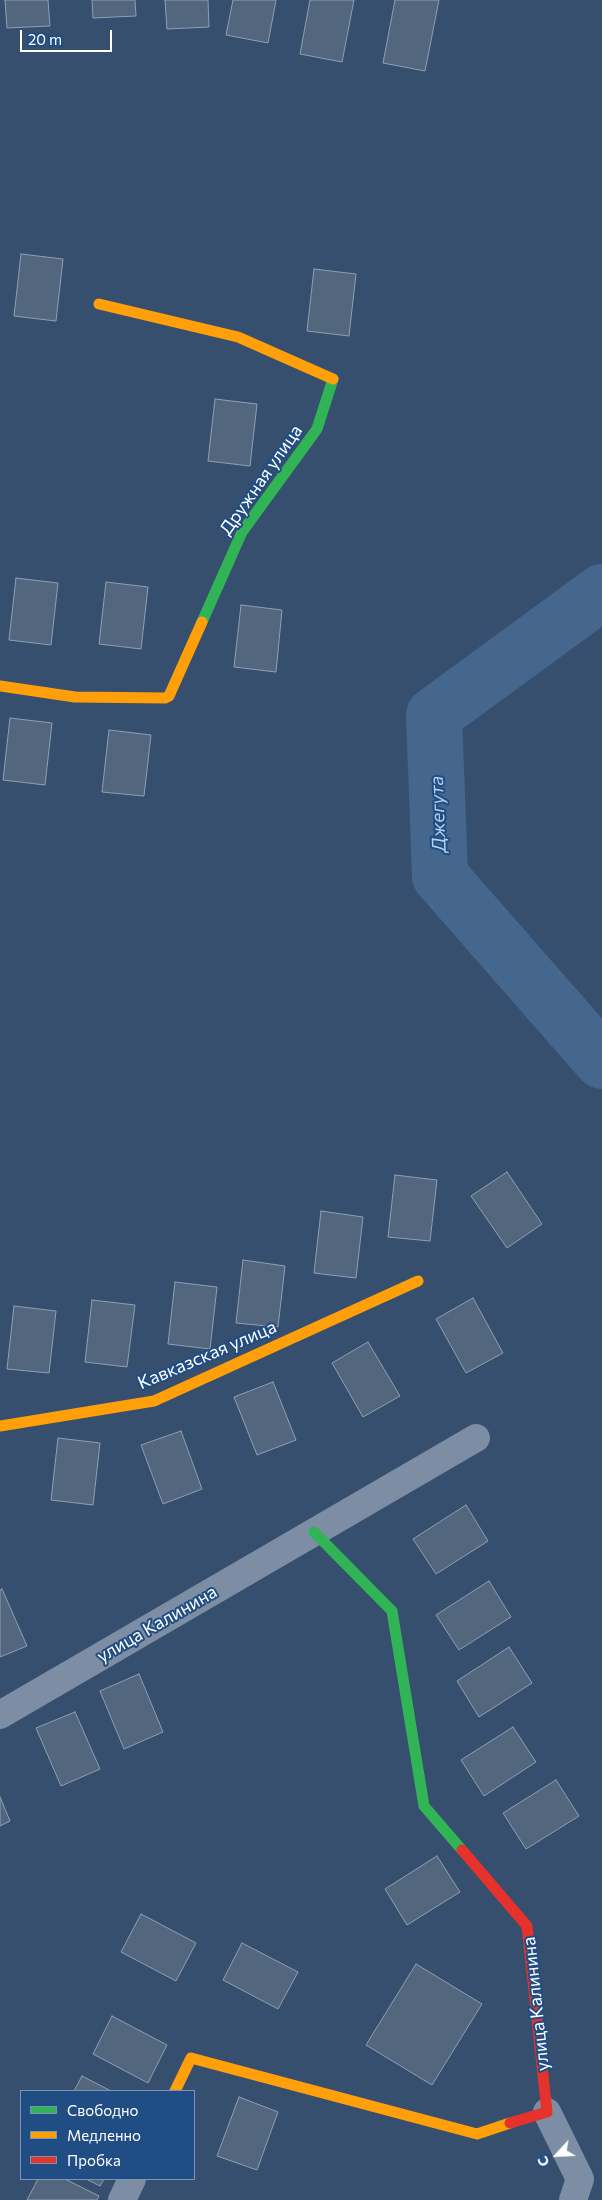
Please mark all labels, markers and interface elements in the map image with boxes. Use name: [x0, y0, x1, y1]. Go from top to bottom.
scale bar: [22, 20, 115, 52]
text: 20 m: [28, 30, 62, 48]
street label: Дружная улица: [215, 421, 307, 539]
water label: Джегута: [425, 775, 451, 853]
street label: Кавказская улица: [134, 1316, 280, 1394]
street label: улица Калинина: [93, 1581, 221, 1667]
street label: улица Калинина: [518, 1936, 554, 2072]
legend: [20, 2090, 195, 2180]
text: Свободно: [67, 2101, 138, 2119]
text: Медленно: [67, 2126, 141, 2144]
north arrow: [532, 2130, 582, 2180]
text: Пробка: [67, 2151, 121, 2169]
text: С: [533, 2154, 553, 2169]

